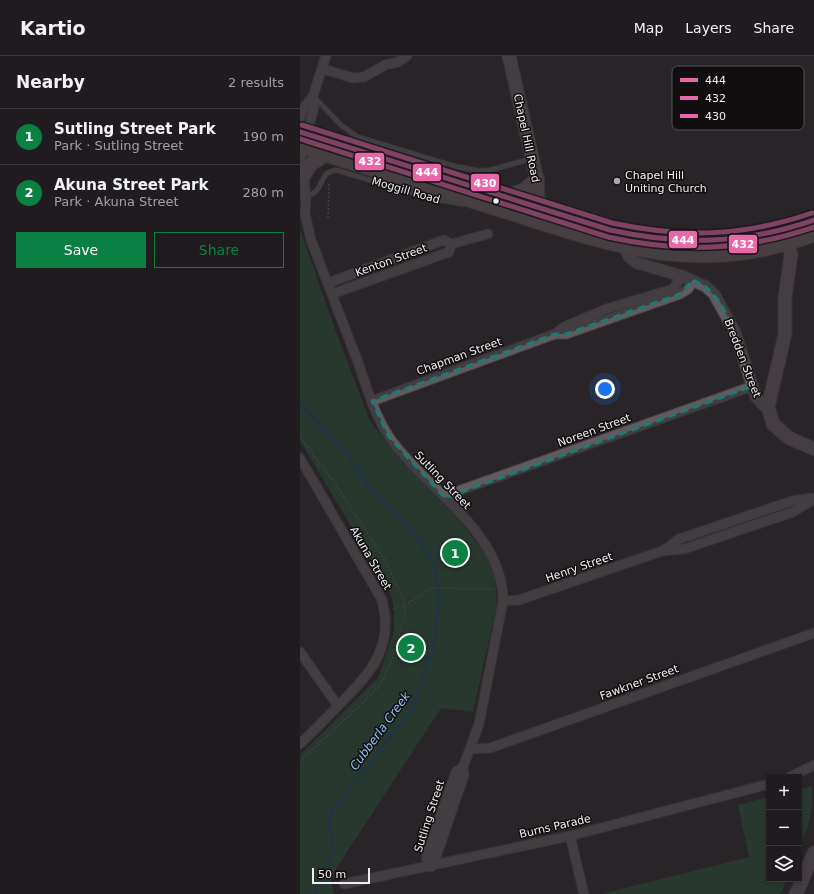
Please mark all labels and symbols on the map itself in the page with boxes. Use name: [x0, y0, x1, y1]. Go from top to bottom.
legend: [672, 66, 804, 130]
text: 444: [705, 74, 726, 87]
text: 432: [705, 92, 726, 105]
street label: Chapel Hill Road: [511, 93, 542, 184]
text: 430: [705, 110, 726, 123]
line badge: 432: [354, 152, 385, 171]
text: 432: [359, 155, 381, 168]
line badge: 444: [412, 163, 442, 182]
text: 444: [416, 166, 439, 179]
place label: Chapel Hill Uniting Church: [625, 169, 707, 195]
line badge: 430: [470, 173, 500, 192]
street label: Moggill Road: [370, 175, 442, 206]
marker: Chapel Hill Uniting Church: [612, 176, 622, 186]
text: 430: [474, 177, 497, 190]
unlabelled marker: [491, 196, 501, 206]
line badge: 444: [668, 230, 698, 249]
text: 444: [672, 234, 695, 247]
line badge: 432: [728, 234, 758, 254]
text: 432: [732, 238, 754, 251]
street label: Kenton Street: [354, 241, 429, 279]
street label: Bredden Street: [722, 317, 764, 400]
street label: Chapman Street: [415, 335, 504, 378]
your location: [595, 379, 615, 399]
street label: Noreen Street: [556, 411, 633, 450]
street label: Sutling Street: [412, 449, 474, 512]
street label: Akuna Street: [347, 524, 394, 593]
pin: 1: [442, 538, 468, 568]
street label: Henry Street: [544, 550, 615, 585]
pin: 2: [398, 633, 424, 663]
street label: Fawkner Street: [598, 662, 681, 703]
water label: Cubberla Creek: [347, 688, 414, 773]
street label: Sutling Street: [412, 778, 447, 854]
street label: Burns Parade: [518, 812, 592, 841]
scale bar: [312, 866, 370, 885]

